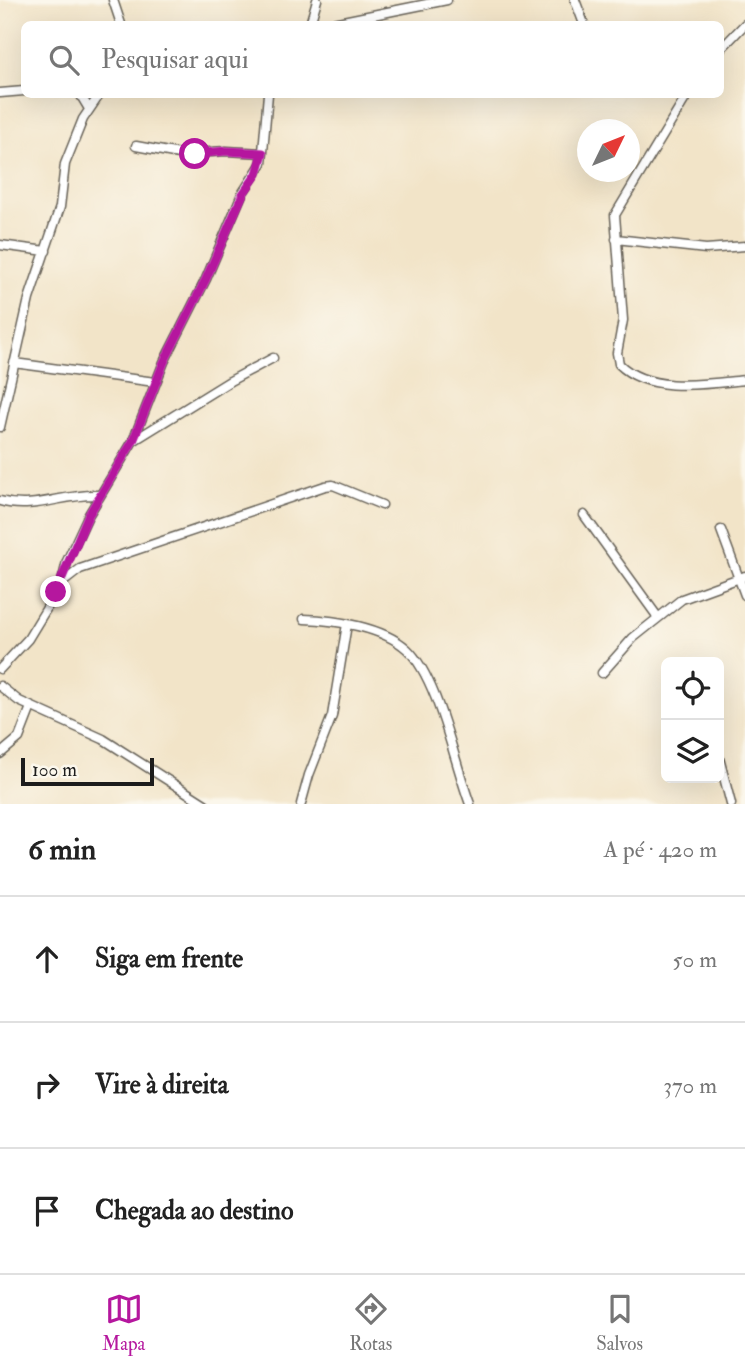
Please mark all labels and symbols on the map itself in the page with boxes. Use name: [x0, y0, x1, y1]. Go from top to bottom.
north arrow: [577, 119, 640, 182]
route start: [179, 138, 210, 169]
route end: [40, 576, 71, 607]
scale bar: [21, 755, 154, 787]

